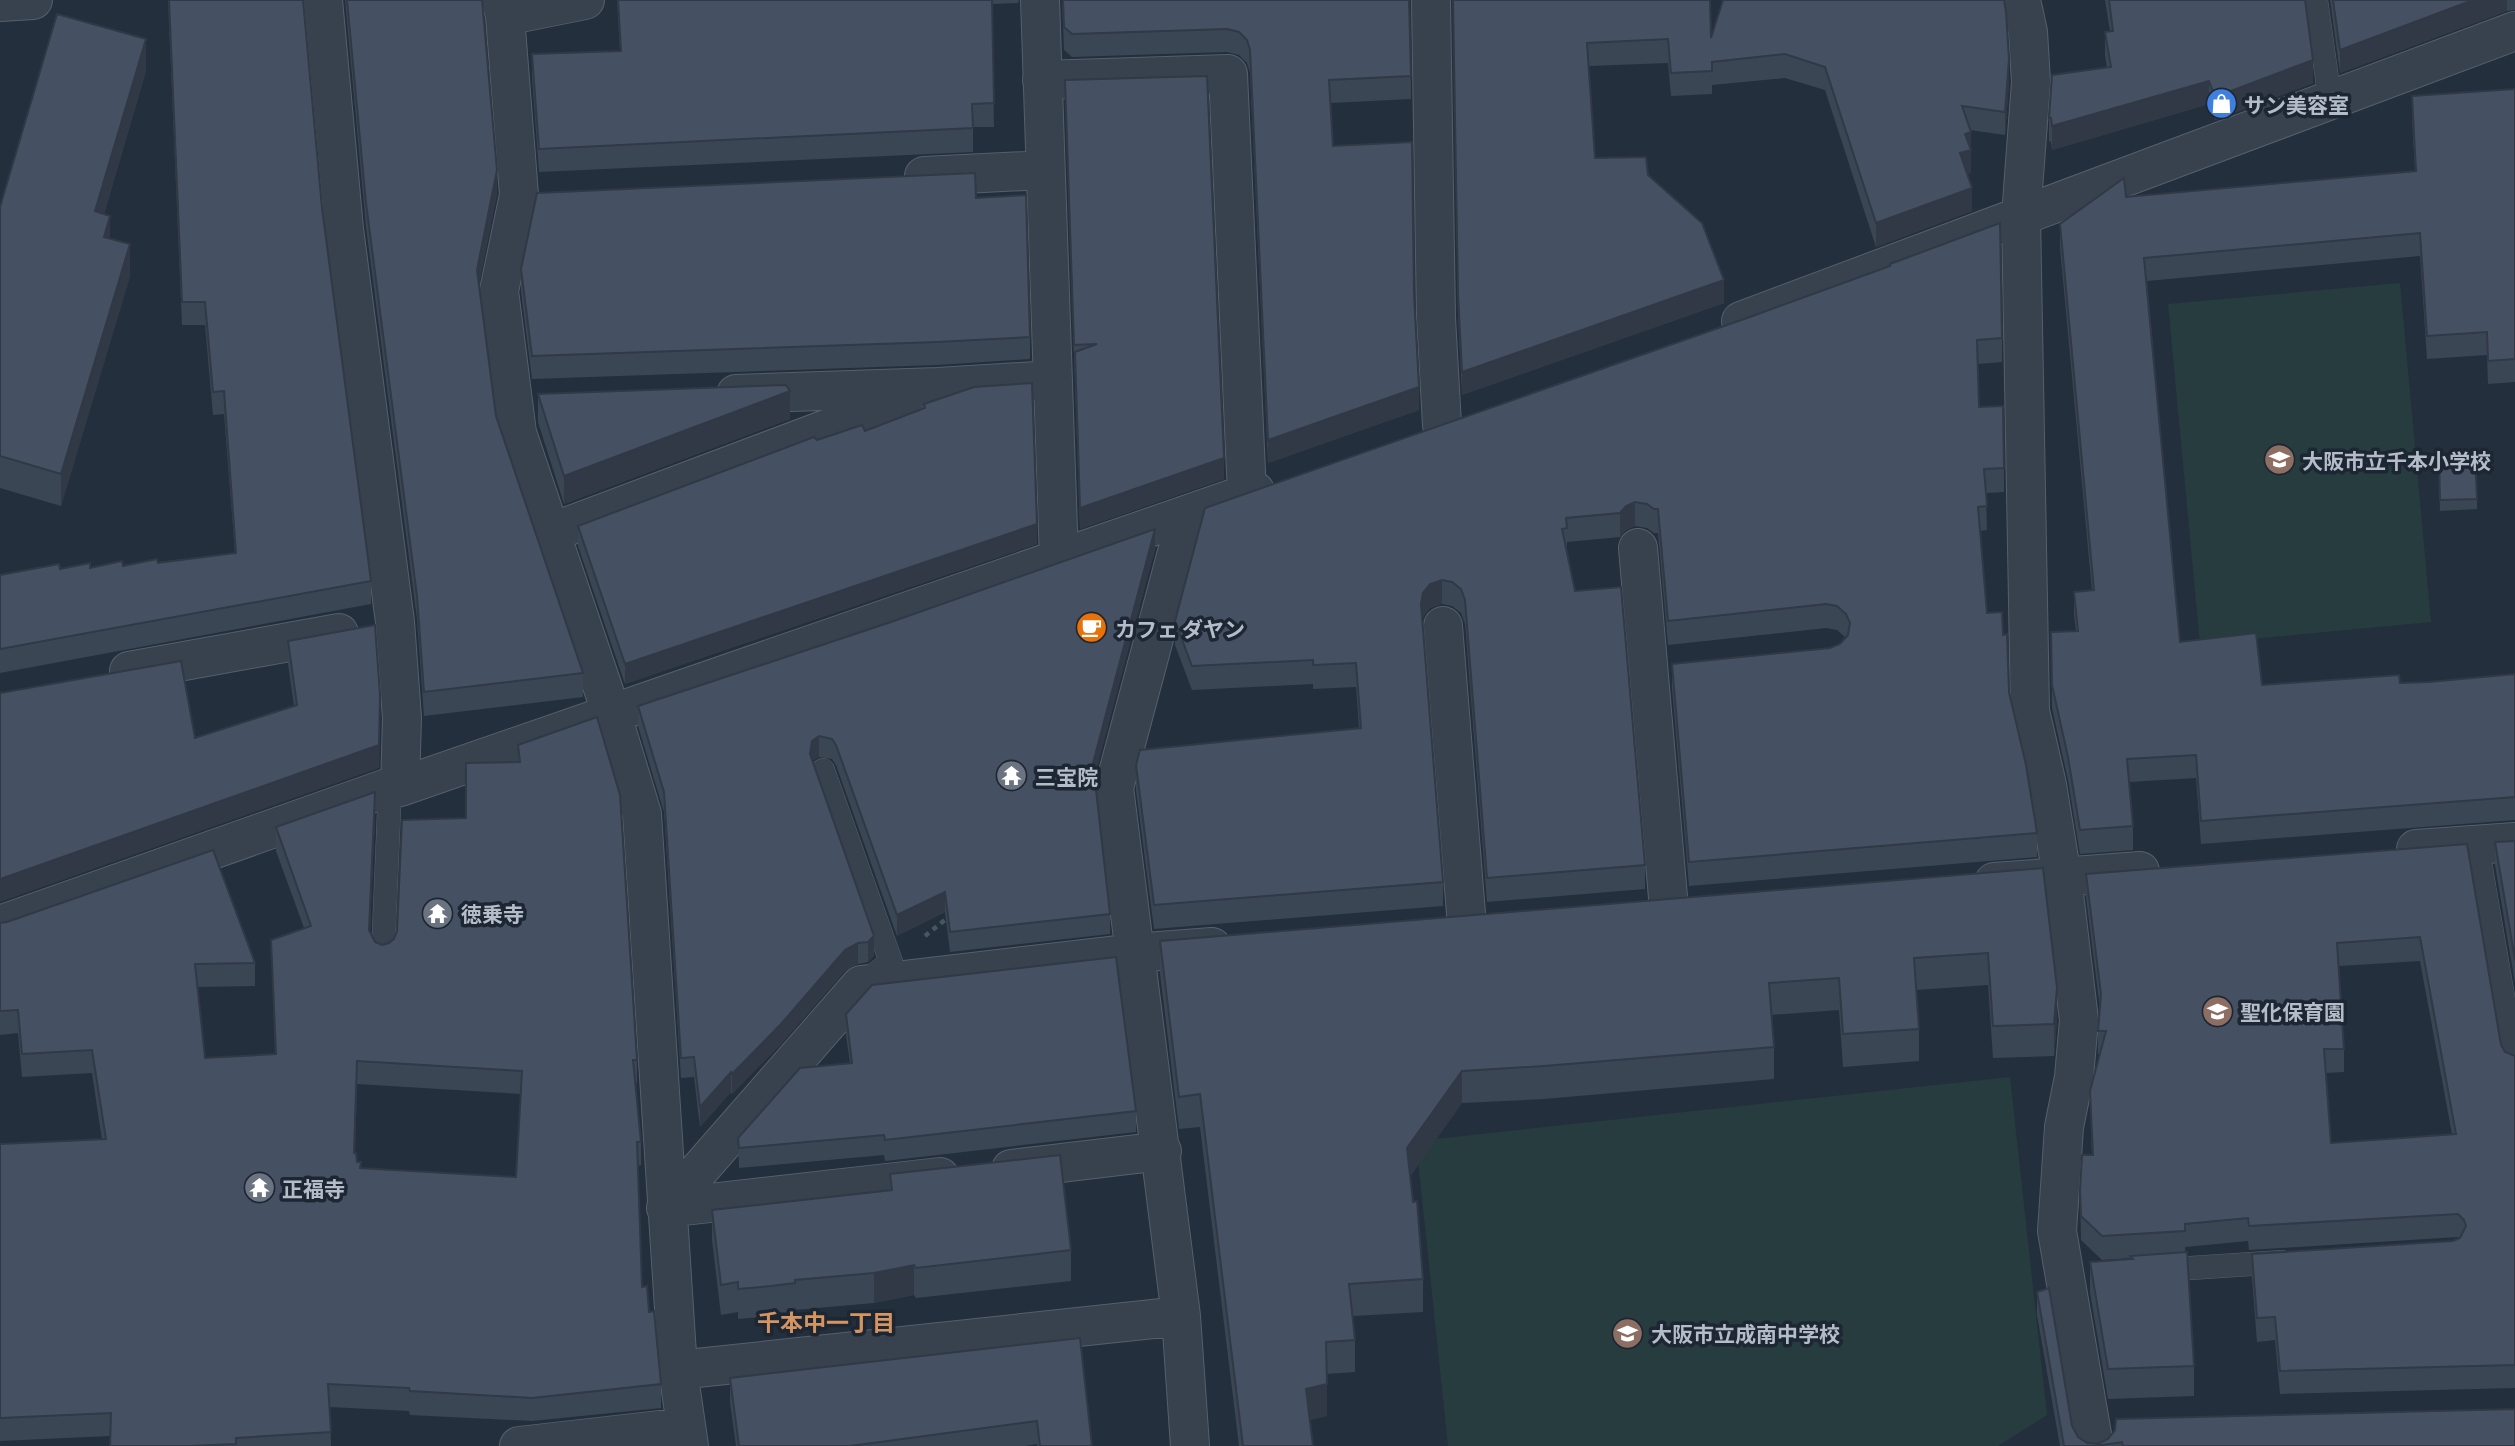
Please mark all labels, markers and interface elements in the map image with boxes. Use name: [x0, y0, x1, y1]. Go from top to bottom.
shop icon: サン美容室: [2204, 87, 2238, 121]
place label: サン美容室: [2244, 92, 2349, 117]
school or university icon: 大阪市立千本小学校: [2262, 443, 2296, 477]
place label: 大阪市立千本小学校: [2302, 448, 2491, 473]
cafe icon: カフェ ダヤン: [1075, 611, 1109, 645]
place label: カフェ ダヤン: [1115, 616, 1245, 641]
temple icon: 三宝院: [995, 759, 1029, 793]
place label: 三宝院: [1035, 764, 1098, 789]
temple icon: 徳乗寺: [421, 896, 455, 930]
place label: 徳乗寺: [461, 901, 524, 926]
school or university icon: 聖化保育園: [2200, 994, 2234, 1028]
place label: 聖化保育園: [2240, 999, 2345, 1024]
temple icon: 正福寺: [242, 1171, 276, 1205]
place label: 正福寺: [282, 1176, 345, 1201]
district label: 千本中一丁目: [757, 1308, 895, 1336]
school or university icon: 大阪市立成南中学校: [1611, 1316, 1645, 1350]
place label: 大阪市立成南中学校: [1651, 1321, 1840, 1346]

